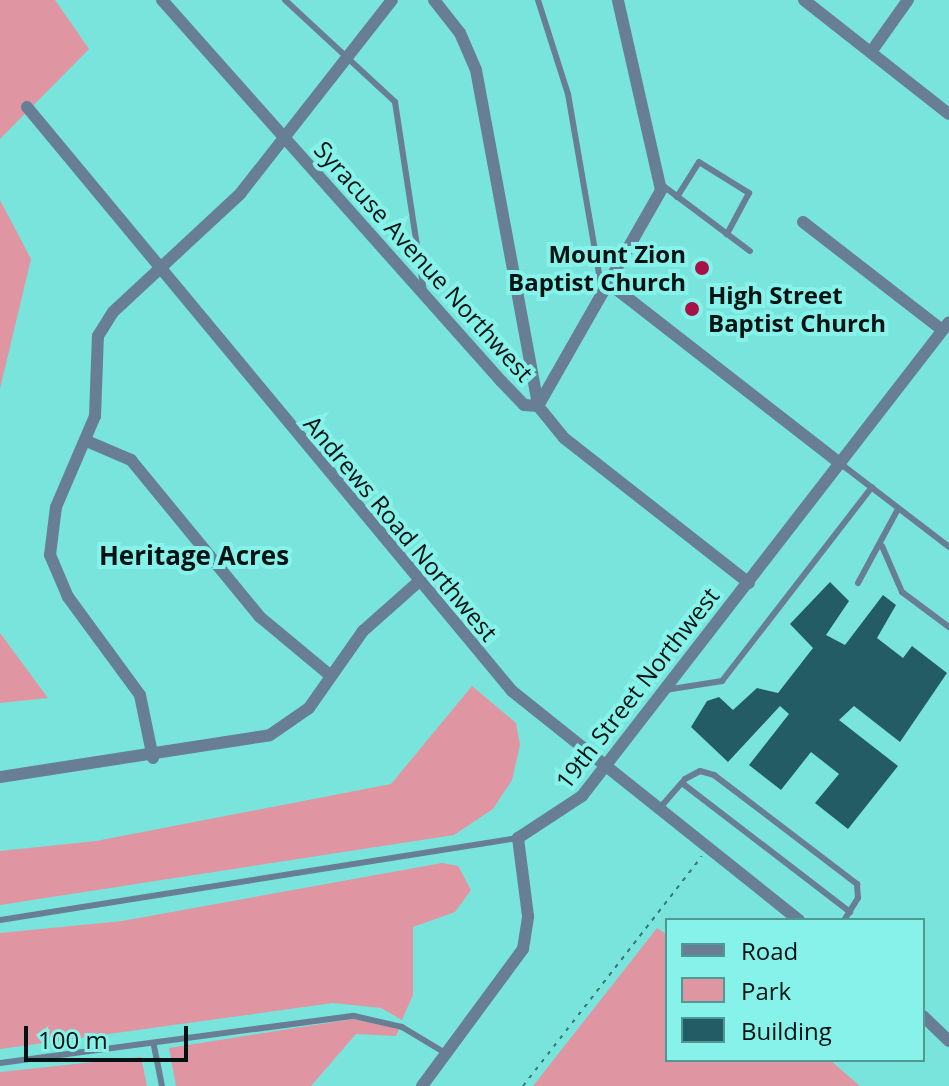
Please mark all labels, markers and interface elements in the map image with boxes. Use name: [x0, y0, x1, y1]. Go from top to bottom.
street label: Syracuse Avenue Northwest: [309, 135, 539, 387]
place label: Mount Zion Baptist Church: [508, 240, 686, 296]
marker: Mount Zion Baptist Church: [693, 259, 711, 277]
place label: High Street Baptist Church: [708, 281, 886, 337]
marker: High Street Baptist Church: [683, 300, 701, 318]
street label: Andrews Road Northwest: [298, 409, 504, 647]
district label: Heritage Acres: [99, 540, 289, 572]
street label: 19th Street Northwest: [549, 581, 725, 795]
legend: [665, 918, 925, 1062]
text: Road: [741, 934, 798, 967]
text: Park: [741, 974, 791, 1007]
scale bar: [28, 1010, 192, 1060]
text: Building: [741, 1014, 832, 1047]
text: 100 m: [38, 1023, 108, 1056]

